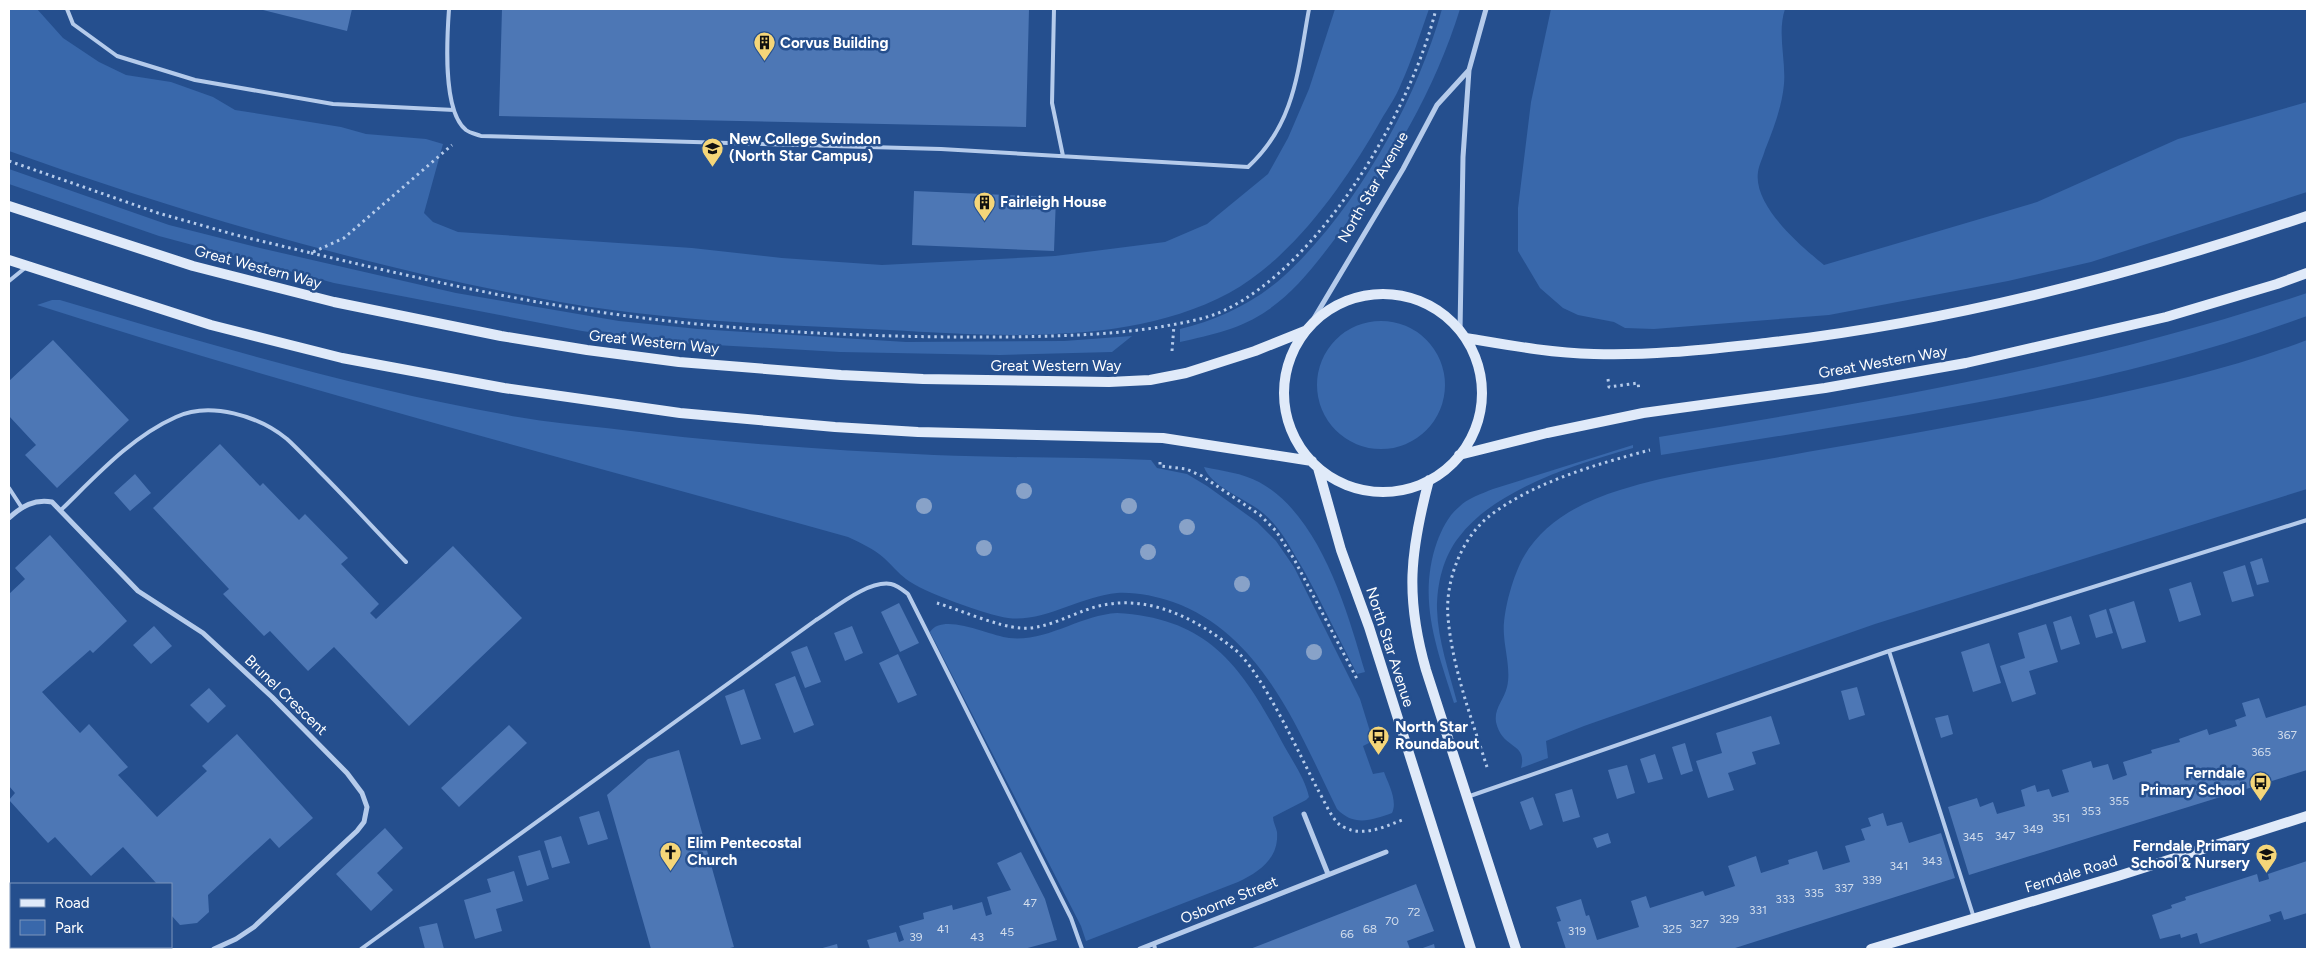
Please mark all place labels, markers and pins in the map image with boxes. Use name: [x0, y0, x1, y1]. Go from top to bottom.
building icon: Corvus Building: [752, 31, 776, 62]
place label: Corvus Building: [780, 34, 888, 52]
place label: New College Swindon (North Star Campus): [729, 130, 881, 165]
school or university icon: New College Swindon (North Star Campus): [701, 136, 725, 167]
building icon: Fairleigh House: [972, 190, 996, 221]
place label: Fairleigh House: [1000, 193, 1107, 211]
place label: North Star Roundabout: [1395, 718, 1480, 753]
bus stop icon: North Star Roundabout: [1367, 724, 1391, 755]
place label: Ferndale Primary School: [2140, 764, 2246, 799]
bus stop icon: Ferndale Primary School: [2249, 770, 2273, 801]
place label: Elim Pentecostal Church: [687, 834, 802, 869]
place label: Ferndale Primary School & Nursery: [2131, 837, 2250, 872]
church icon: Elim Pentecostal Church: [659, 840, 683, 871]
school or university icon: Ferndale Primary School & Nursery: [2254, 843, 2278, 874]

